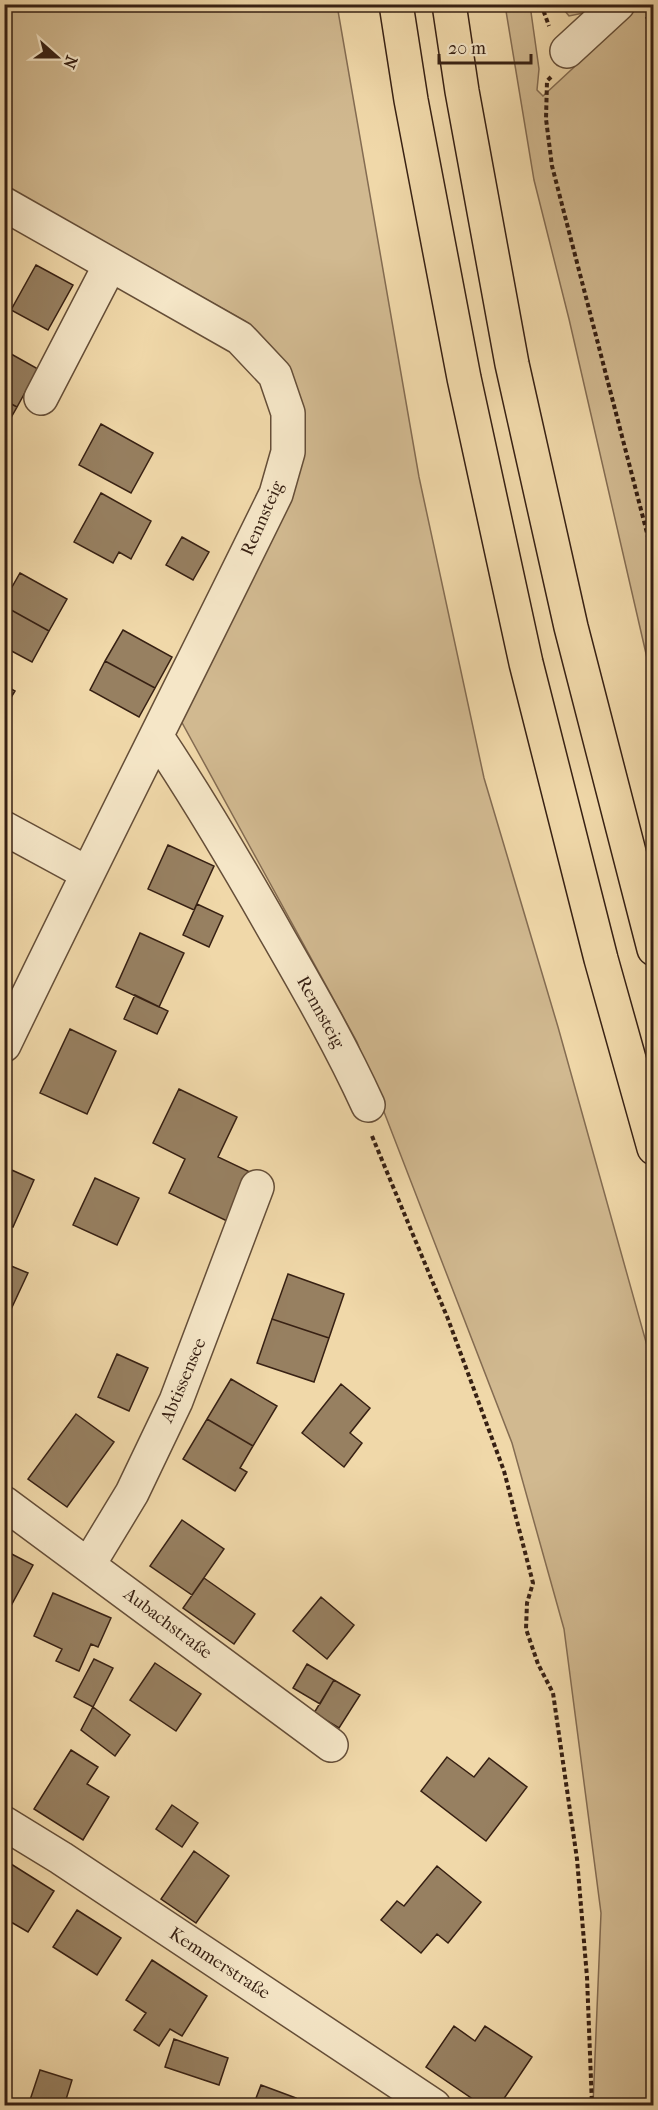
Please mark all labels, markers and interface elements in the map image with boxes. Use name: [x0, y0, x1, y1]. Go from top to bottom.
north arrow: [27, 27, 87, 87]
scale bar: [439, 27, 530, 65]
text: 20 m: [448, 38, 486, 59]
text: N: [59, 53, 82, 72]
street label: Rennsteig: [237, 477, 288, 559]
street label: Rennsteig: [292, 972, 349, 1052]
street label: Abtissensee: [156, 1335, 211, 1427]
street label: Aubachstraße: [119, 1583, 216, 1663]
street label: Kemmerstraße: [165, 1923, 274, 2004]

